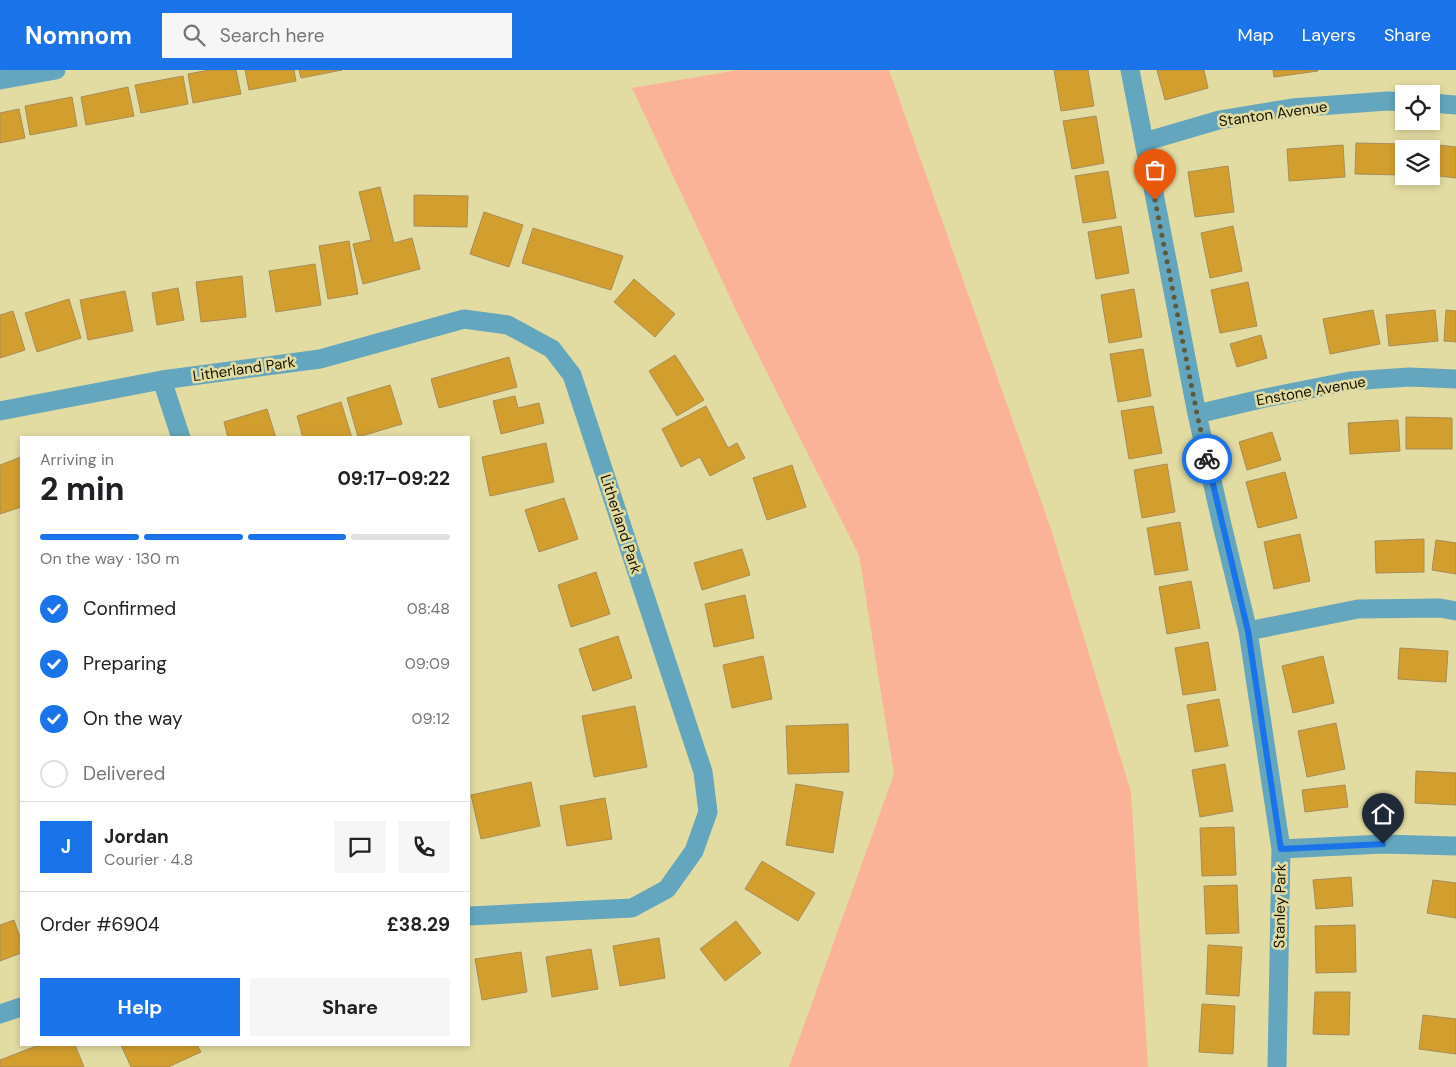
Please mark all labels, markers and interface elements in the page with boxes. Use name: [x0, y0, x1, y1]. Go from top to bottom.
search box: [162, 13, 512, 58]
text: Nomnom: [25, 20, 132, 51]
icon: search: [180, 21, 208, 49]
text: Search here: [220, 23, 325, 48]
text: Map: [1238, 23, 1274, 47]
text: Layers: [1302, 23, 1356, 47]
text: Share: [1384, 23, 1431, 47]
map controls: [1395, 85, 1440, 185]
button: locate: [1395, 85, 1440, 130]
street label: Stanton Avenue: [1217, 96, 1329, 132]
button: layers: [1395, 140, 1440, 185]
pin: [1134, 149, 1176, 200]
icon: bag: [1141, 156, 1169, 184]
street label: Litherland Park: [192, 352, 297, 386]
street label: Enstone Avenue: [1255, 372, 1367, 410]
courier: [1182, 434, 1232, 484]
icon: bike: [1193, 445, 1221, 473]
text: Arriving in: [40, 449, 114, 470]
text: 09:17–09:22: [337, 466, 450, 491]
text: 2 min: [40, 468, 125, 510]
street label: Litherland Park: [596, 472, 647, 577]
text: On the way · 130 m: [40, 548, 180, 569]
icon: check: [40, 595, 68, 623]
text: Confirmed: [83, 596, 176, 621]
text: 08:48: [407, 598, 450, 619]
icon: check: [40, 650, 68, 678]
text: Preparing: [83, 651, 167, 676]
text: 09:09: [405, 653, 450, 674]
icon: check: [40, 705, 68, 733]
text: On the way: [83, 706, 183, 731]
text: 09:12: [412, 708, 450, 729]
text: Delivered: [83, 761, 165, 786]
pin: [1362, 793, 1404, 844]
icon: home: [1369, 800, 1397, 828]
button: chat: [334, 821, 386, 873]
button: phone: [398, 821, 450, 873]
text: Jordan: [104, 824, 169, 849]
text: J: [61, 834, 71, 859]
text: Courier · 4.8: [104, 849, 193, 870]
street label: Stanley Park: [1269, 863, 1291, 949]
text: Order #6904: [40, 912, 159, 937]
text: £38.29: [387, 912, 450, 937]
button: Help: [40, 978, 240, 1036]
button: Share: [250, 978, 450, 1036]

